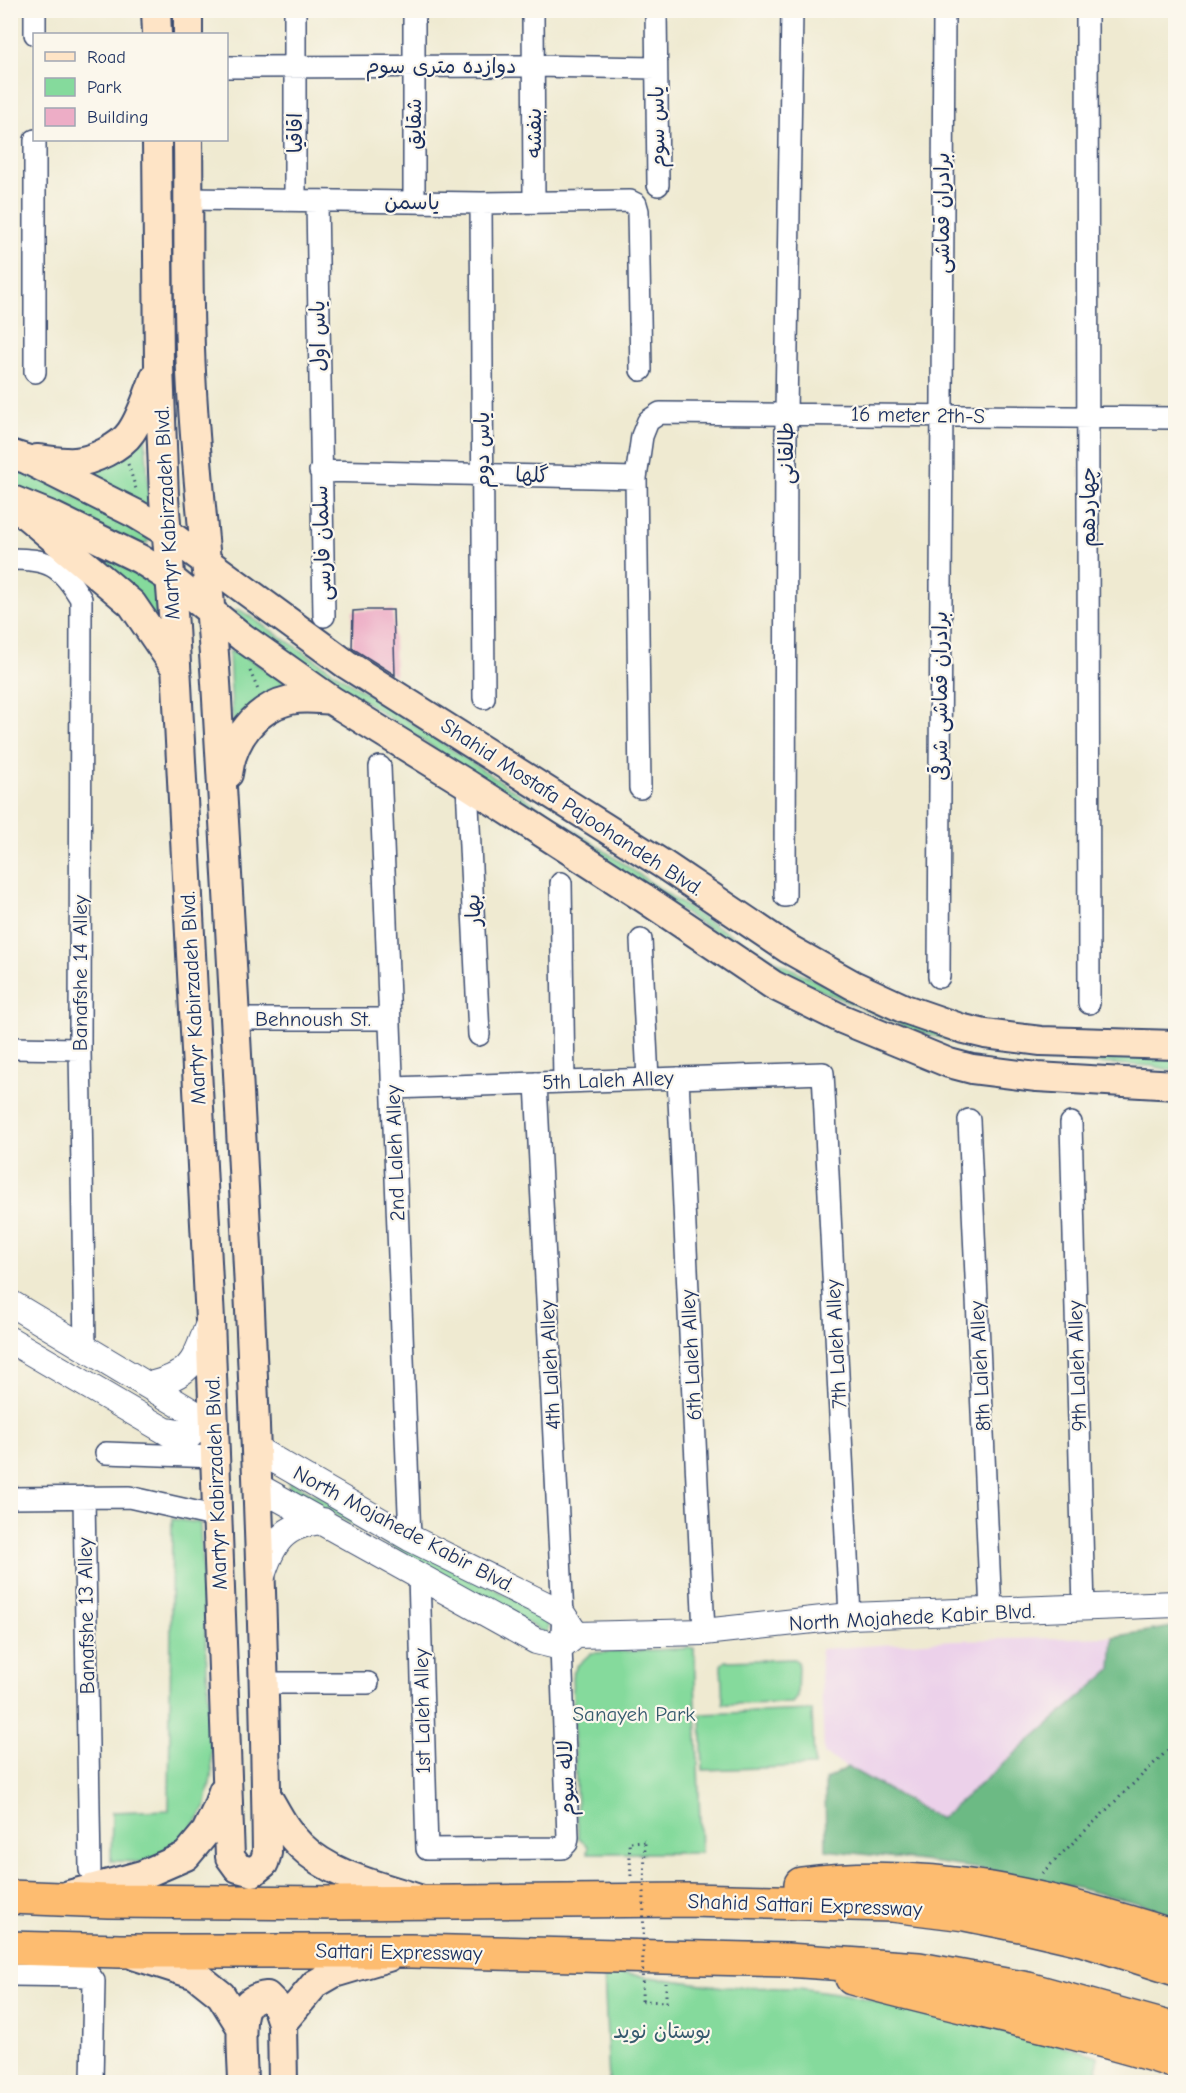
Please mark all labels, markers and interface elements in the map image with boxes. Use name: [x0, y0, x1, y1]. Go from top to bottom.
legend: [33, 33, 228, 141]
text: Road: [87, 47, 126, 68]
street label: دوازده متری سوم: [366, 54, 516, 82]
text: Park: [87, 77, 122, 98]
street label: یاس سوم: [644, 86, 674, 168]
street label: شقایق: [402, 98, 426, 150]
text: Building: [87, 107, 149, 128]
street label: بنفشه: [522, 108, 547, 158]
street label: اقاقیا: [283, 113, 307, 153]
street label: برادران قماشی: [930, 152, 956, 274]
street label: یاسمن: [384, 190, 440, 214]
street label: یاس اول: [305, 300, 331, 372]
street label: 16 meter 2th-S: [851, 402, 985, 428]
street label: Martyr Kabirzadeh Blvd.: [149, 405, 185, 621]
street label: یاس دوم: [470, 412, 498, 488]
street label: طالقانی: [774, 422, 800, 484]
street label: گلها: [515, 462, 549, 488]
street label: چهاردهم: [1076, 467, 1104, 547]
street label: سلمان فارسی: [308, 485, 338, 601]
street label: برادران قماشی شرقی: [927, 611, 954, 781]
street label: Shahid Mostafa Pajoohandeh Blvd.: [436, 713, 708, 901]
street label: Martyr Kabirzadeh Blvd.: [175, 890, 211, 1106]
street label: بهار: [460, 893, 487, 929]
street label: Banafshe 14 Alley: [68, 894, 92, 1051]
street label: Behnoush St.: [255, 1007, 371, 1031]
street label: 5th Laleh Alley: [542, 1066, 675, 1094]
street label: 2nd Laleh Alley: [381, 1084, 409, 1222]
street label: 7th Laleh Alley: [821, 1278, 851, 1409]
street label: 6th Laleh Alley: [676, 1288, 706, 1421]
street label: 4th Laleh Alley: [535, 1299, 565, 1431]
street label: 8th Laleh Alley: [965, 1299, 995, 1432]
street label: 9th Laleh Alley: [1063, 1299, 1091, 1432]
street label: Martyr Kabirzadeh Blvd.: [200, 1376, 232, 1590]
street label: North Mojahede Kabir Blvd.: [289, 1461, 519, 1597]
street label: Banafshe 13 Alley: [73, 1537, 99, 1695]
street label: North Mojahede Kabir Blvd.: [788, 1599, 1036, 1635]
street label: 1st Laleh Alley: [409, 1647, 435, 1774]
park label: Sanayeh Park: [573, 1702, 695, 1726]
street label: لاله سوم: [553, 1739, 583, 1817]
street label: Shahid Sattari Expressway: [687, 1889, 923, 1921]
street label: Sattari Expressway: [315, 1939, 483, 1965]
park label: بوستان نوید: [613, 2019, 711, 2044]

